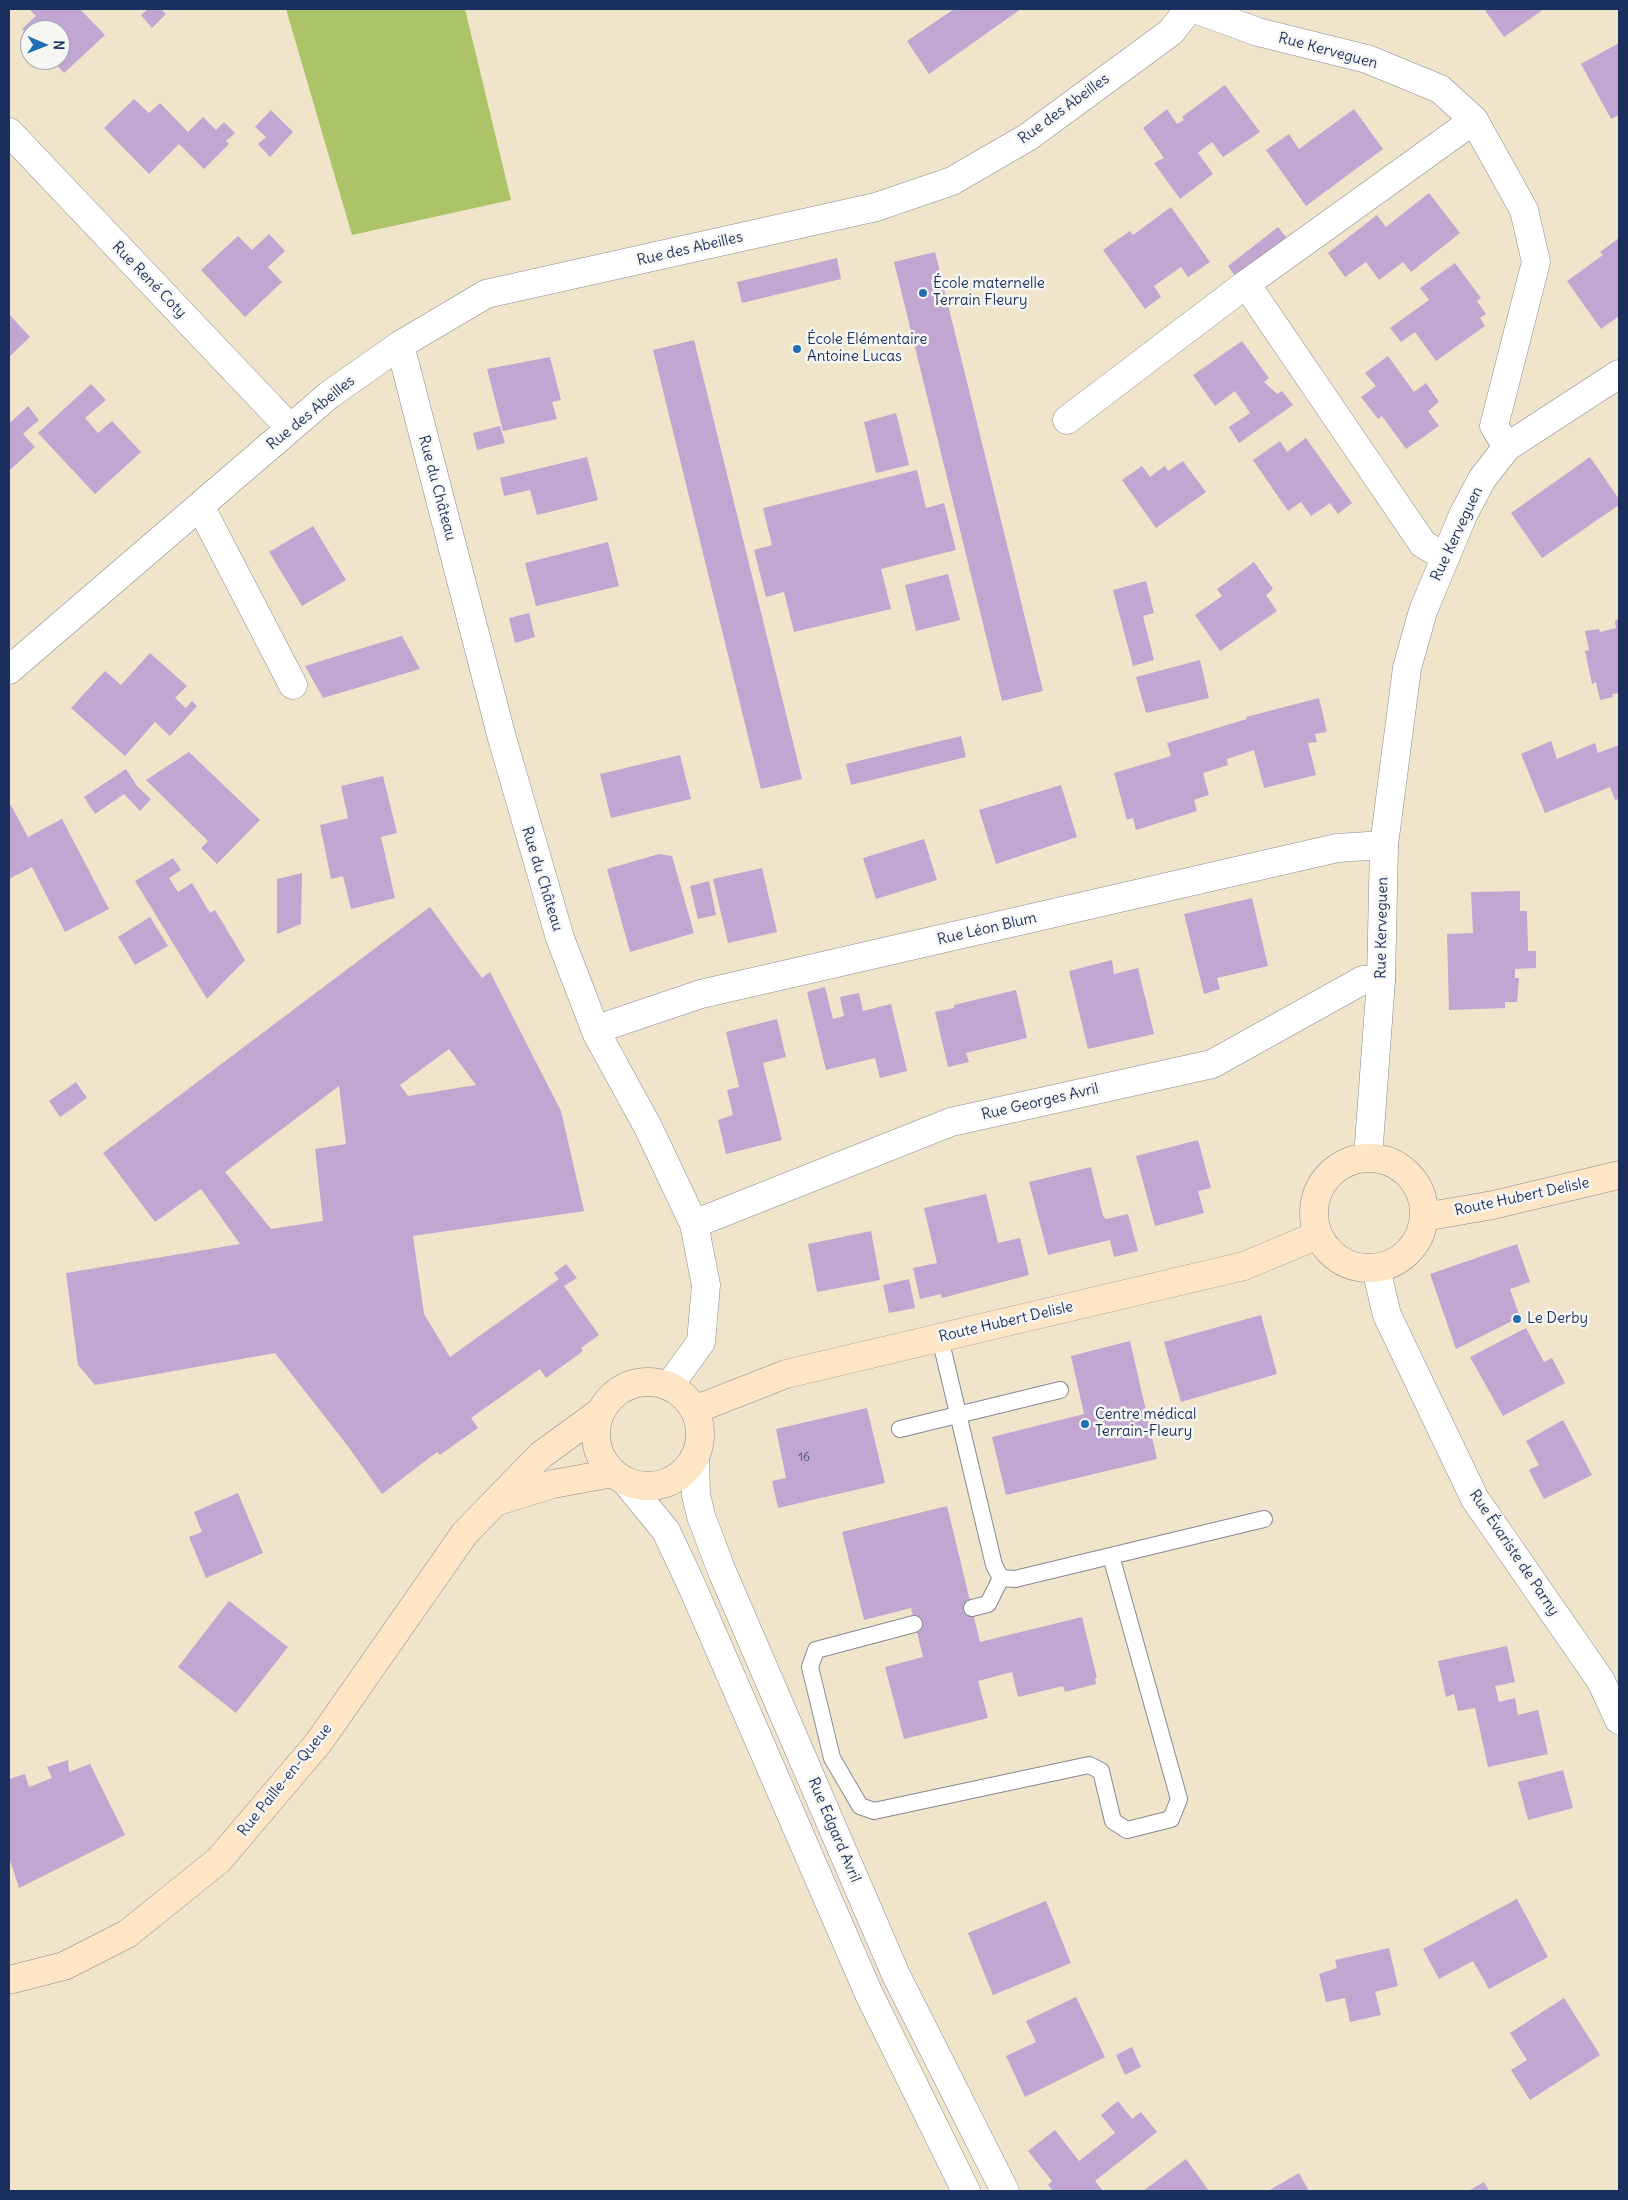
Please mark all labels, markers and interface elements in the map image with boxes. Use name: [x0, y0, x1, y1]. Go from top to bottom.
north arrow: [20, 20, 70, 70]
street label: Rue Kerveguen: [1276, 29, 1380, 73]
text: N: [50, 40, 68, 50]
street label: Rue des Abeilles: [1015, 70, 1113, 148]
street label: Rue des Abeilles: [635, 228, 745, 270]
street label: Rue René Coty: [108, 238, 190, 322]
place label: École maternelle Terrain Fleury: [933, 275, 1045, 310]
marker: École maternelle Terrain Fleury: [917, 287, 929, 299]
place label: École Elémentaire Antoine Lucas: [807, 331, 927, 366]
marker: École Elémentaire Antoine Lucas: [791, 343, 803, 355]
street label: Rue des Abeilles: [263, 372, 359, 454]
street label: Rue du Château: [414, 433, 460, 543]
street label: Rue Kerveguen: [1427, 484, 1487, 584]
street label: Rue du Château: [518, 825, 566, 933]
street label: Rue Kerveguen: [1372, 877, 1392, 979]
street label: Rue Léon Blum: [936, 909, 1038, 949]
street label: Rue Georges Avril: [980, 1080, 1100, 1124]
street label: Route Hubert Delisle: [1453, 1174, 1591, 1220]
street label: Route Hubert Delisle: [937, 1298, 1075, 1346]
place label: Le Derby: [1527, 1310, 1588, 1328]
marker: Le Derby: [1511, 1313, 1523, 1325]
place label: Centre médical Terrain-Fleury: [1095, 1406, 1196, 1441]
marker: Centre médical Terrain-Fleury: [1079, 1418, 1091, 1430]
house number: 16: [798, 1451, 810, 1465]
street label: Rue Évariste de Parny: [1465, 1487, 1563, 1619]
street label: Rue Paille-en-Queue: [234, 1720, 336, 1840]
street label: Rue Edgard Avril: [804, 1775, 864, 1885]

